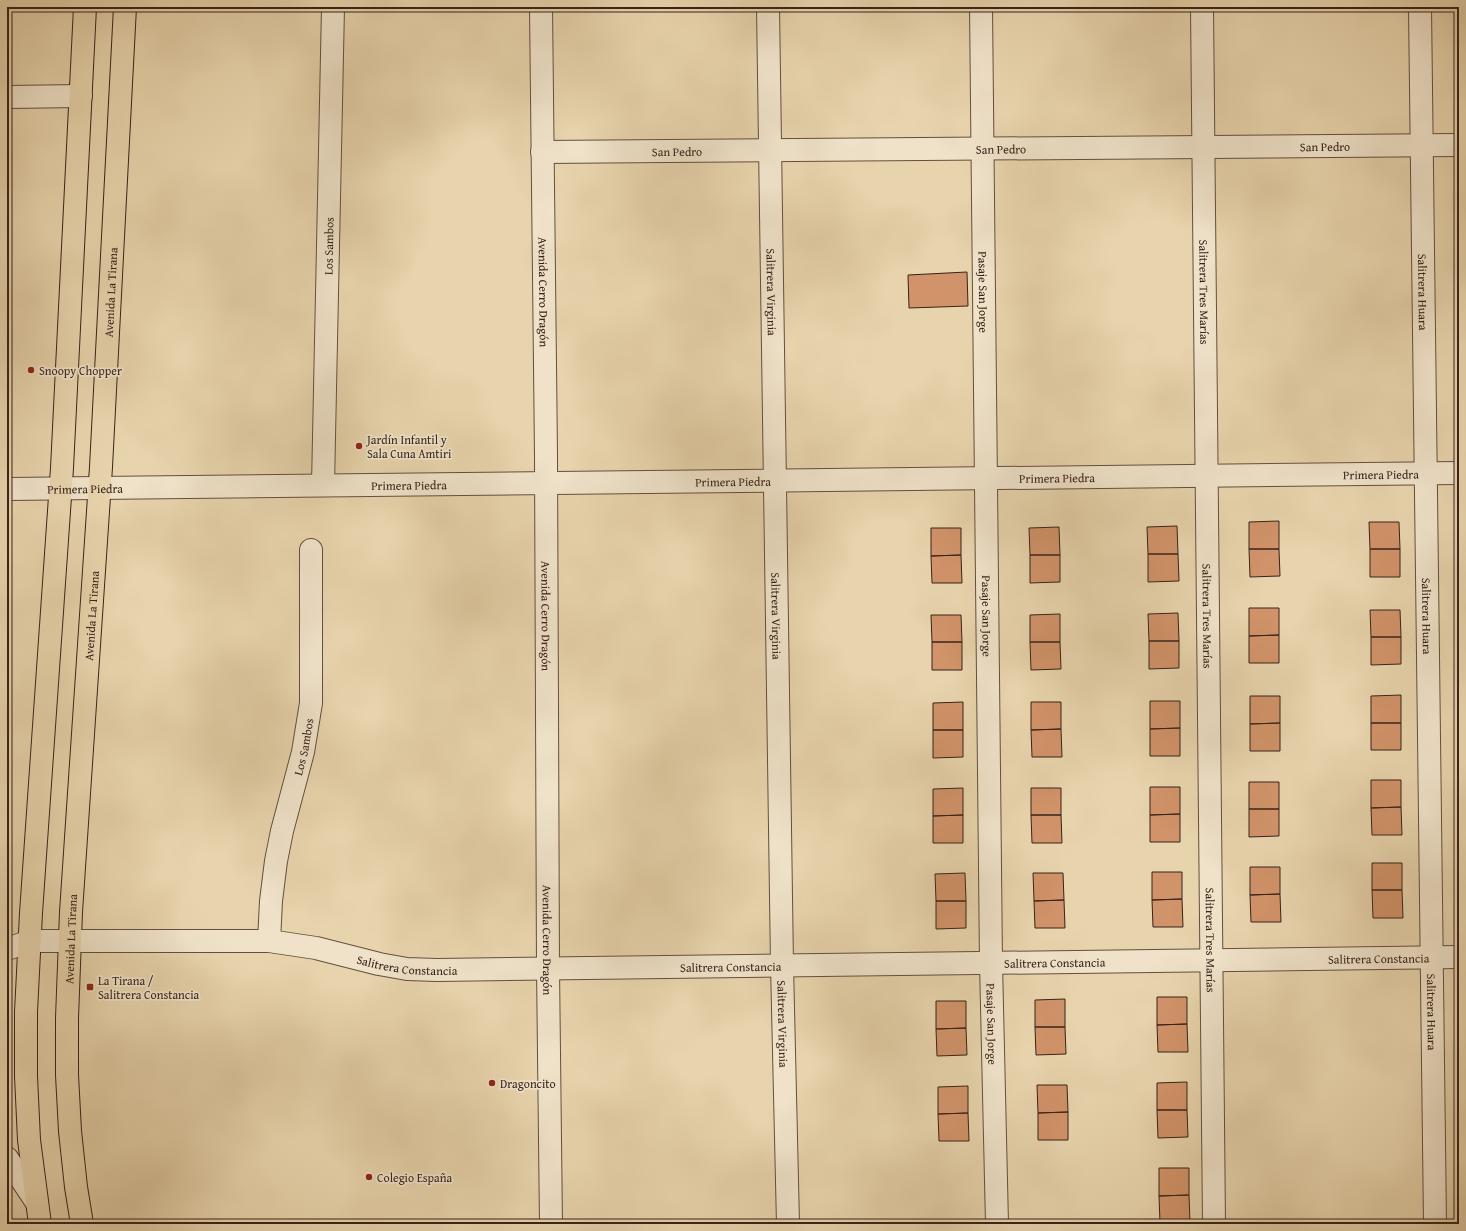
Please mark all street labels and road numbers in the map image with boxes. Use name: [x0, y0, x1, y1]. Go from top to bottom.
street label: San Pedro: [1300, 137, 1350, 155]
street label: San Pedro: [976, 140, 1026, 157]
street label: San Pedro: [652, 142, 702, 160]
street label: Los Sambos: [319, 217, 337, 275]
street label: Avenida Cerro Dragón: [535, 237, 553, 347]
street label: Salitrera Tres Marías: [1196, 239, 1214, 345]
street label: Avenida La Tirana: [99, 246, 121, 338]
street label: Salitrera Virginia: [763, 248, 781, 336]
street label: Pasaje San Jorge: [975, 251, 993, 333]
street label: Salitrera Huara: [1415, 254, 1432, 331]
street label: Primera Piedra: [1343, 465, 1419, 483]
street label: Primera Piedra: [1019, 469, 1095, 486]
street label: Primera Piedra: [695, 472, 771, 490]
street label: Primera Piedra: [371, 476, 447, 493]
street label: Primera Piedra: [47, 479, 123, 497]
street label: Avenida Cerro Dragón: [538, 561, 555, 671]
street label: Salitrera Tres Marías: [1199, 563, 1217, 669]
street label: Avenida La Tirana: [79, 570, 103, 661]
street label: Salitrera Virginia: [768, 572, 786, 660]
street label: Pasaje San Jorge: [978, 575, 996, 657]
street label: Salitrera Huara: [1419, 577, 1436, 655]
street label: Los Sambos: [289, 717, 317, 777]
street label: Avenida Cerro Dragón: [539, 885, 557, 995]
street label: Salitrera Tres Marías: [1202, 887, 1220, 993]
street label: Avenida La Tirana: [60, 893, 81, 984]
street label: Salitrera Constancia: [1328, 949, 1430, 967]
street label: Salitrera Constancia: [355, 950, 458, 979]
street label: Salitrera Constancia: [1004, 953, 1106, 971]
street label: Salitrera Constancia: [680, 957, 782, 975]
street label: Salitrera Huara: [1423, 973, 1441, 1051]
street label: Salitrera Virginia: [774, 980, 793, 1068]
street label: Pasaje San Jorge: [983, 983, 1002, 1065]

